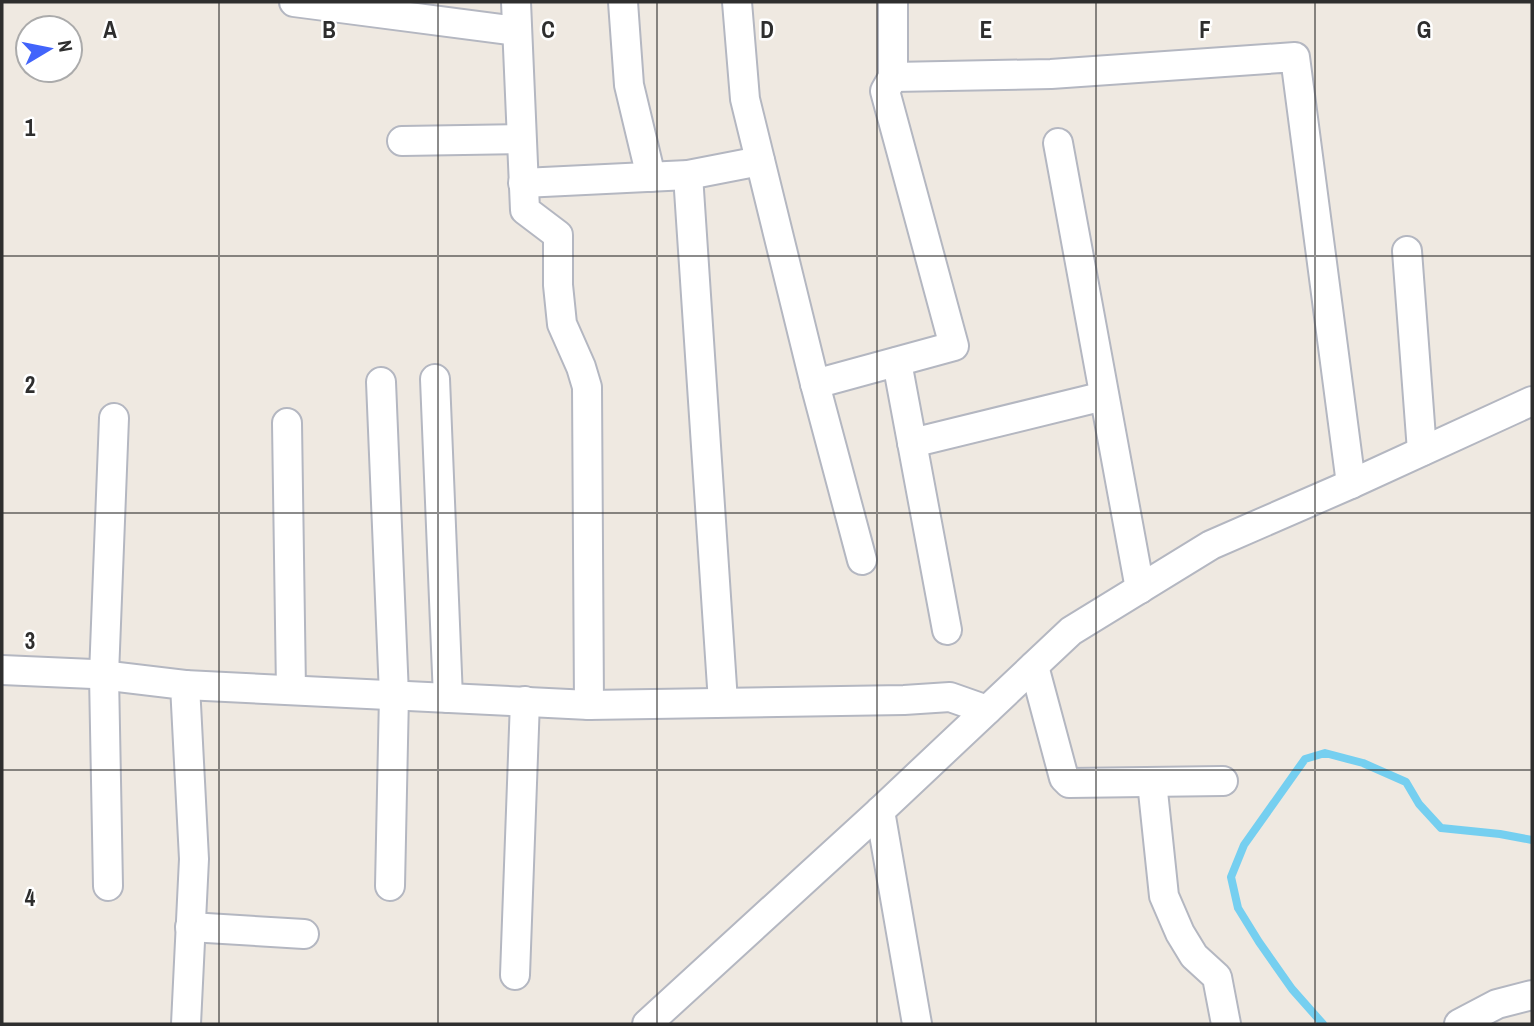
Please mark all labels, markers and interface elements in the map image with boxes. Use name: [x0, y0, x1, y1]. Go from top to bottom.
north arrow: [14, 14, 84, 84]
text: A: [103, 14, 117, 45]
text: B: [322, 14, 336, 45]
text: C: [541, 14, 555, 45]
text: D: [760, 14, 774, 45]
text: E: [980, 14, 992, 45]
text: F: [1199, 14, 1211, 45]
text: G: [1417, 14, 1431, 45]
text: N: [52, 38, 80, 54]
text: 1: [25, 112, 36, 143]
text: 2: [25, 369, 35, 400]
text: 3: [25, 625, 35, 656]
text: 4: [25, 882, 36, 913]

